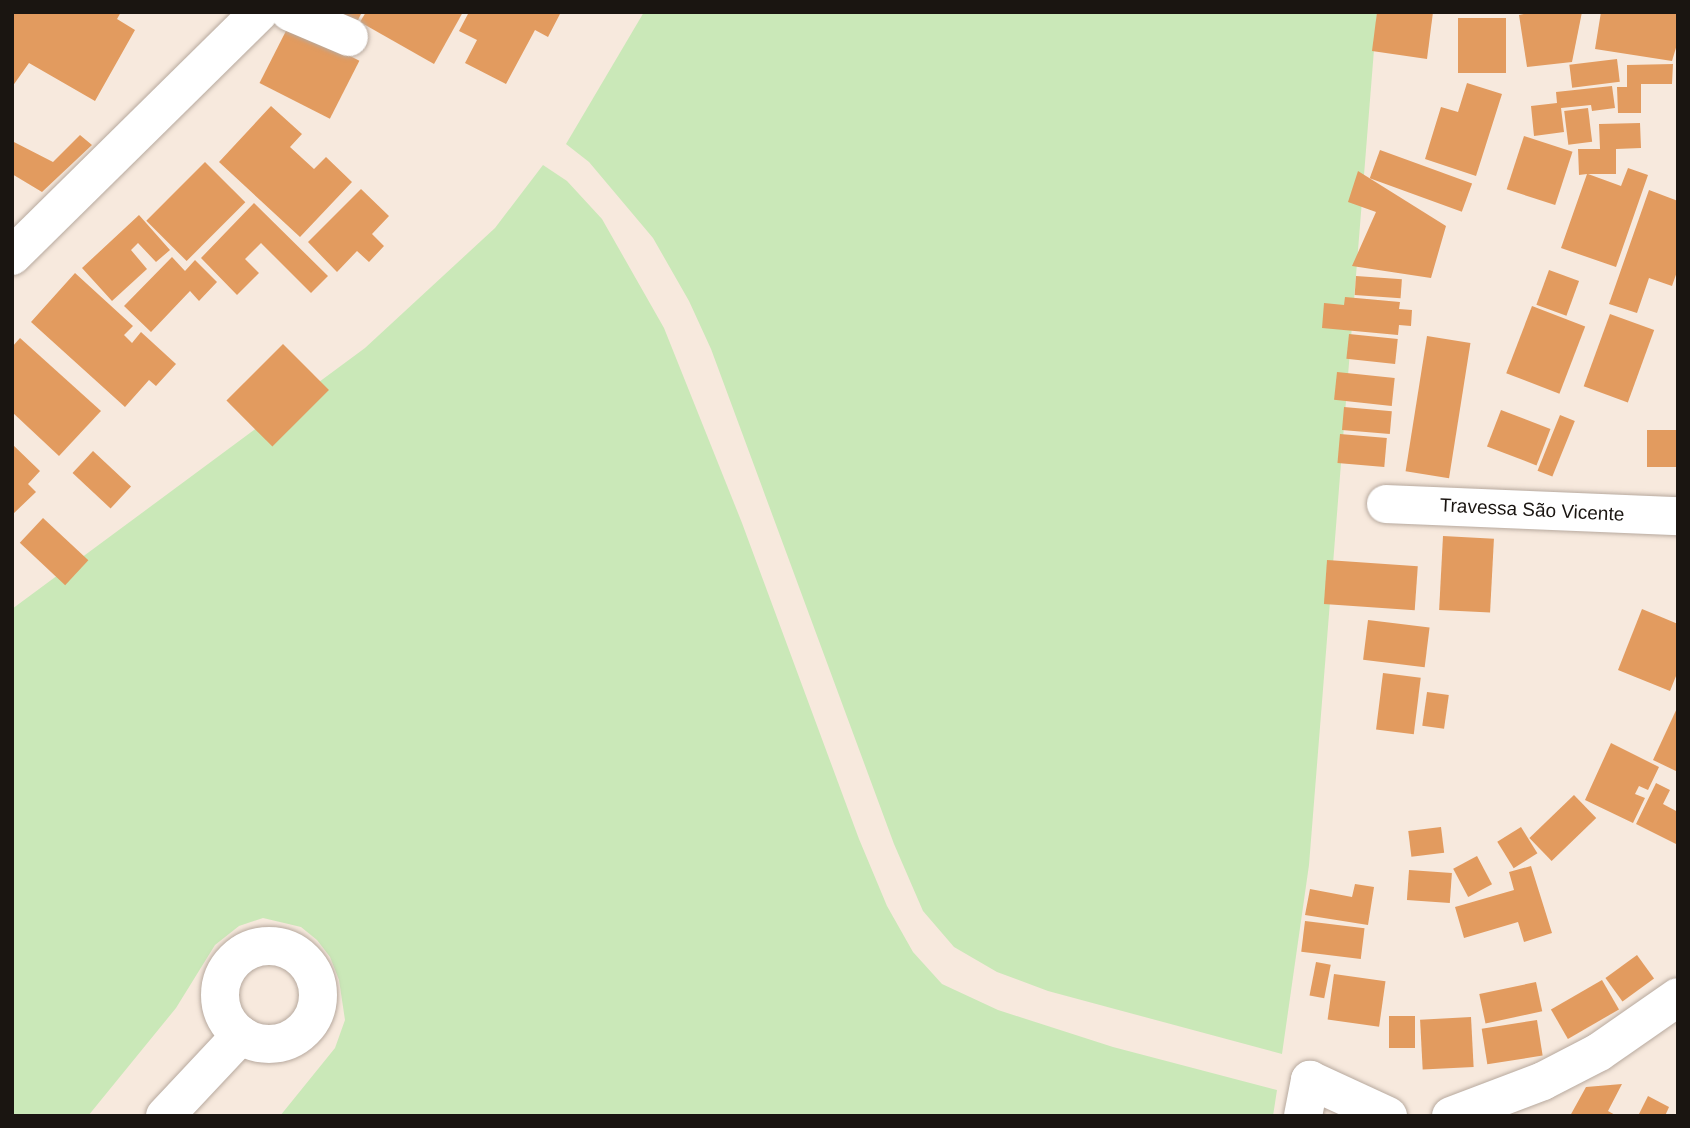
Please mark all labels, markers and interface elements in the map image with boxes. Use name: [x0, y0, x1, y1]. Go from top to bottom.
street label: Travessa São Vicente: [1439, 494, 1625, 526]

